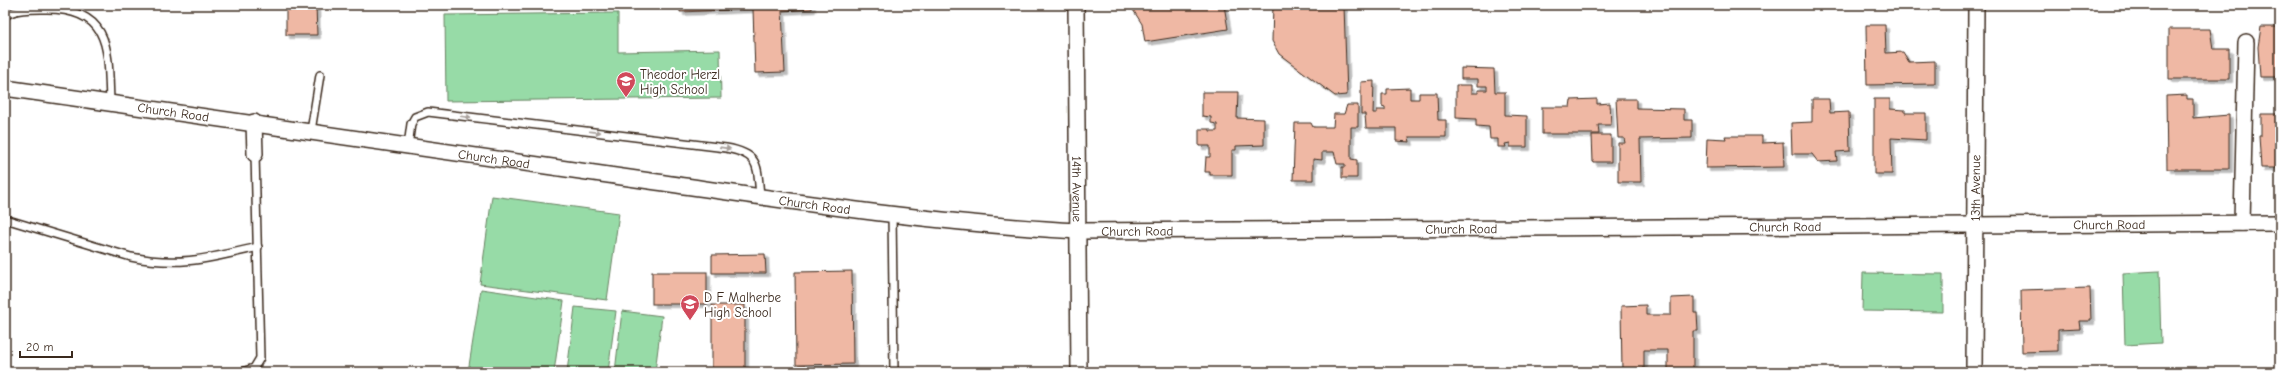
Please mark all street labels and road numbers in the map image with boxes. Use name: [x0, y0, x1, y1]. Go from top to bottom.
street label: Church Road: [137, 100, 210, 125]
street label: Church Road: [457, 146, 531, 172]
street label: 13th Avenue: [1968, 154, 1983, 221]
street label: 14th Avenue: [1069, 156, 1085, 223]
street label: Church Road: [778, 193, 851, 217]
street label: Church Road: [2073, 217, 2145, 232]
street label: Church Road: [1749, 219, 1821, 235]
street label: Church Road: [1425, 221, 1497, 237]
street label: Church Road: [1101, 223, 1173, 239]

